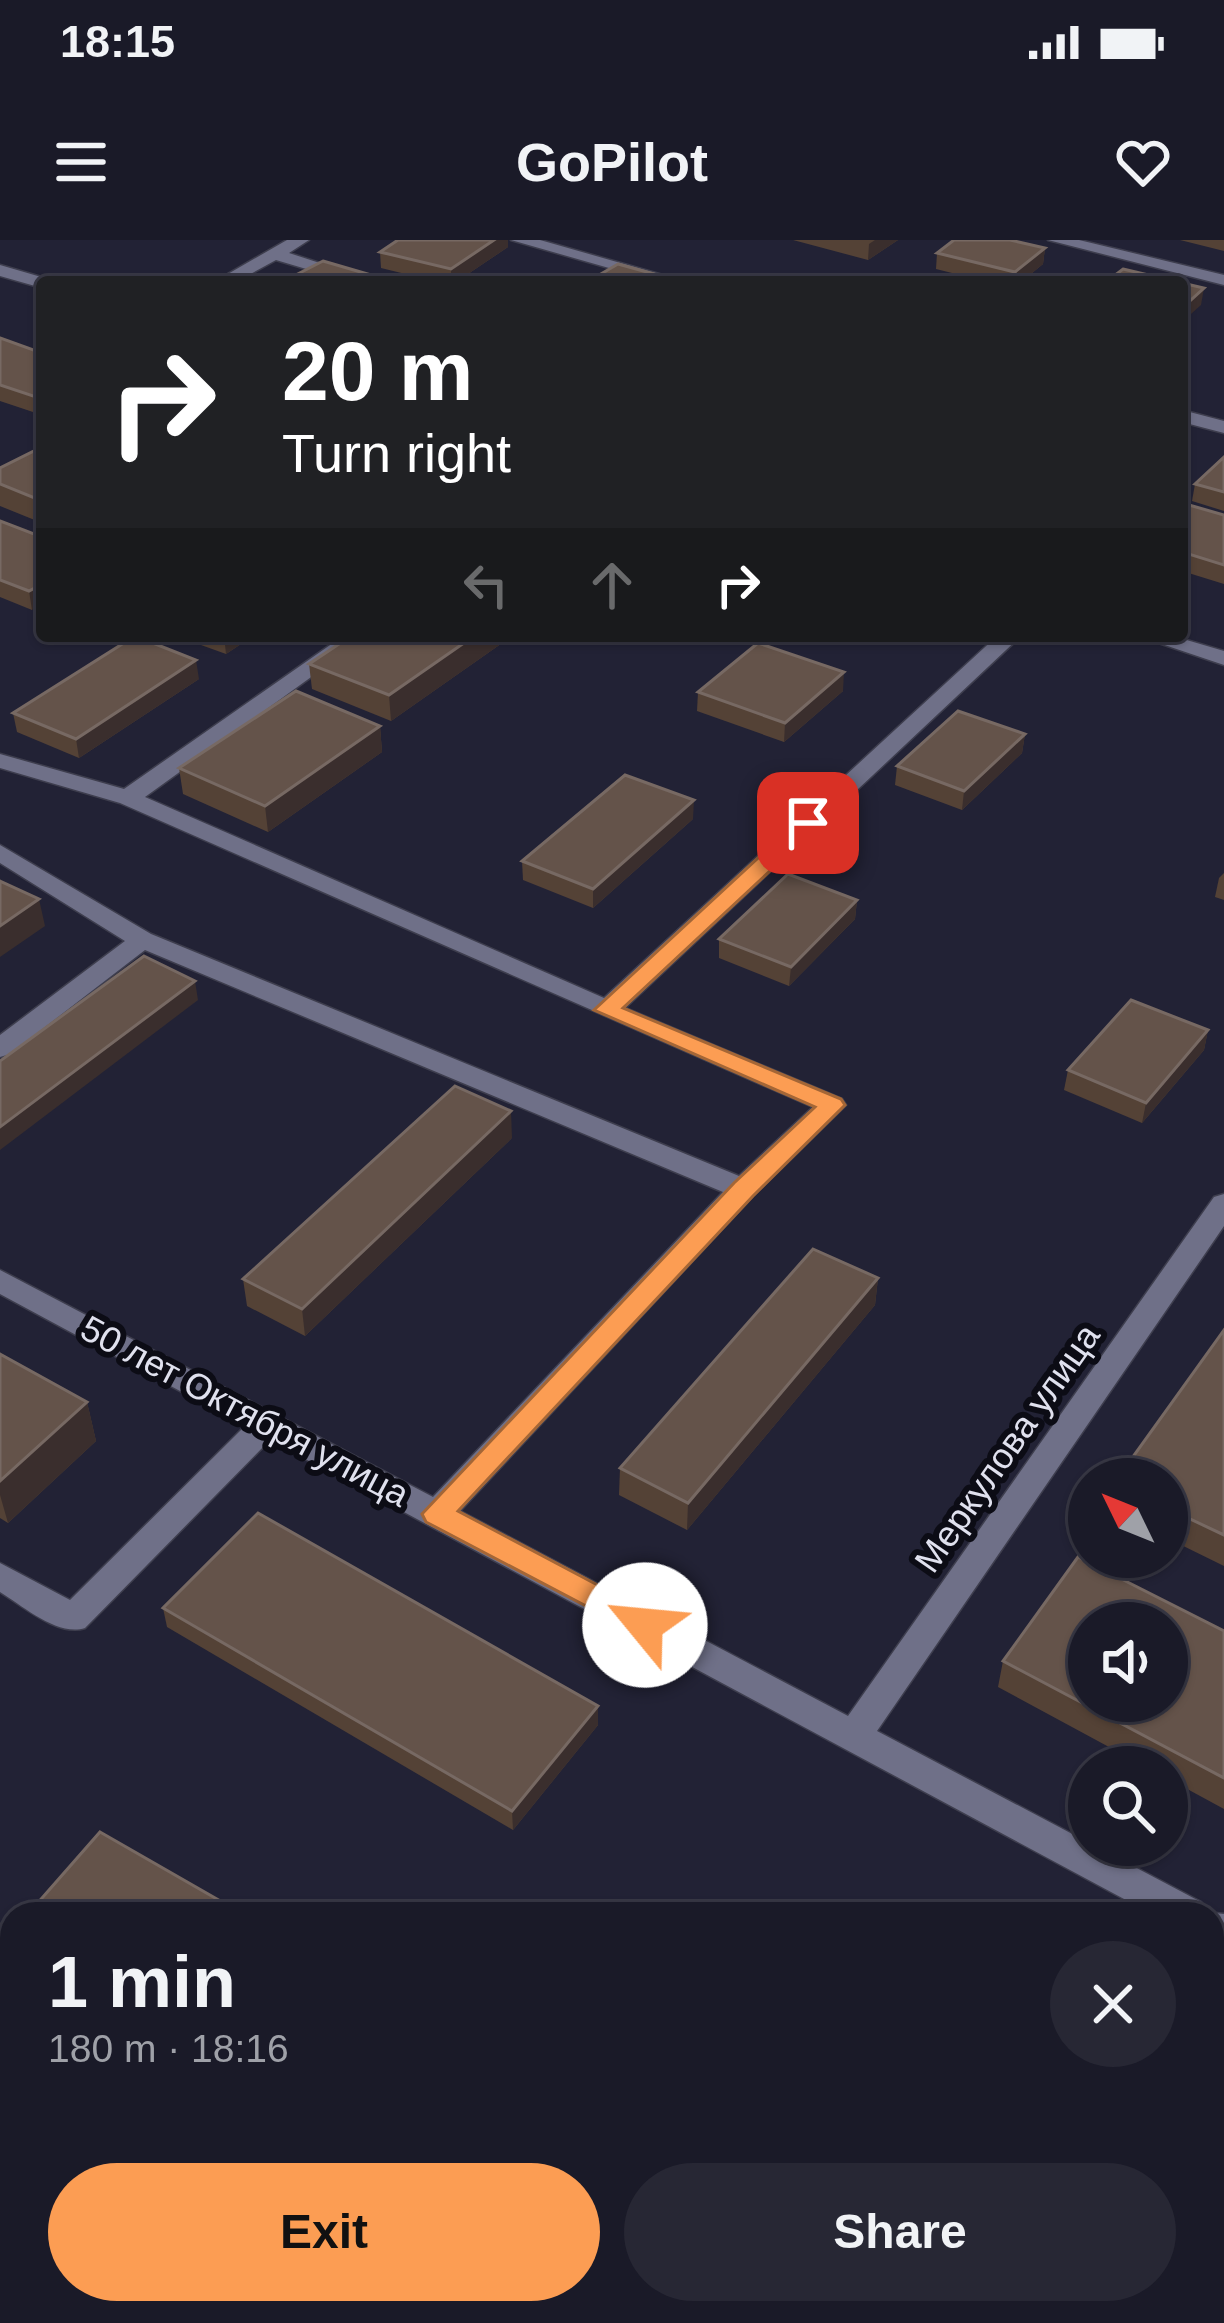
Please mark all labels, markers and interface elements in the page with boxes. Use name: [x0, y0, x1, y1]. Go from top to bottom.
text: 18:15: [60, 16, 175, 67]
icon: menu: [48, 129, 114, 195]
icon: heart: [1110, 129, 1176, 195]
text: GoPilot: [516, 132, 708, 192]
icon: right: [84, 324, 240, 480]
text: 20 m: [282, 324, 473, 418]
text: Turn right: [282, 423, 511, 483]
icon: left: [453, 552, 519, 618]
icon: ahead: [579, 552, 645, 618]
icon: right: [705, 552, 771, 618]
pin: [757, 772, 859, 874]
icon: arrive: [775, 790, 841, 856]
street label: 50 лет Октября улица: [74, 1307, 417, 1515]
street label: Меркулова улица: [906, 1315, 1108, 1580]
north arrow: [1068, 1458, 1188, 1578]
map controls: [1068, 1458, 1188, 1866]
position arrow: [582, 1562, 708, 1688]
button: sound: [1068, 1602, 1188, 1722]
button: search: [1068, 1746, 1188, 1866]
button: close: [1050, 1941, 1176, 2067]
text: 1 min: [48, 1942, 236, 2022]
text: 180 m · 18:16: [48, 2027, 289, 2070]
button: Exit: [48, 2163, 600, 2301]
button: Share: [624, 2163, 1176, 2301]

